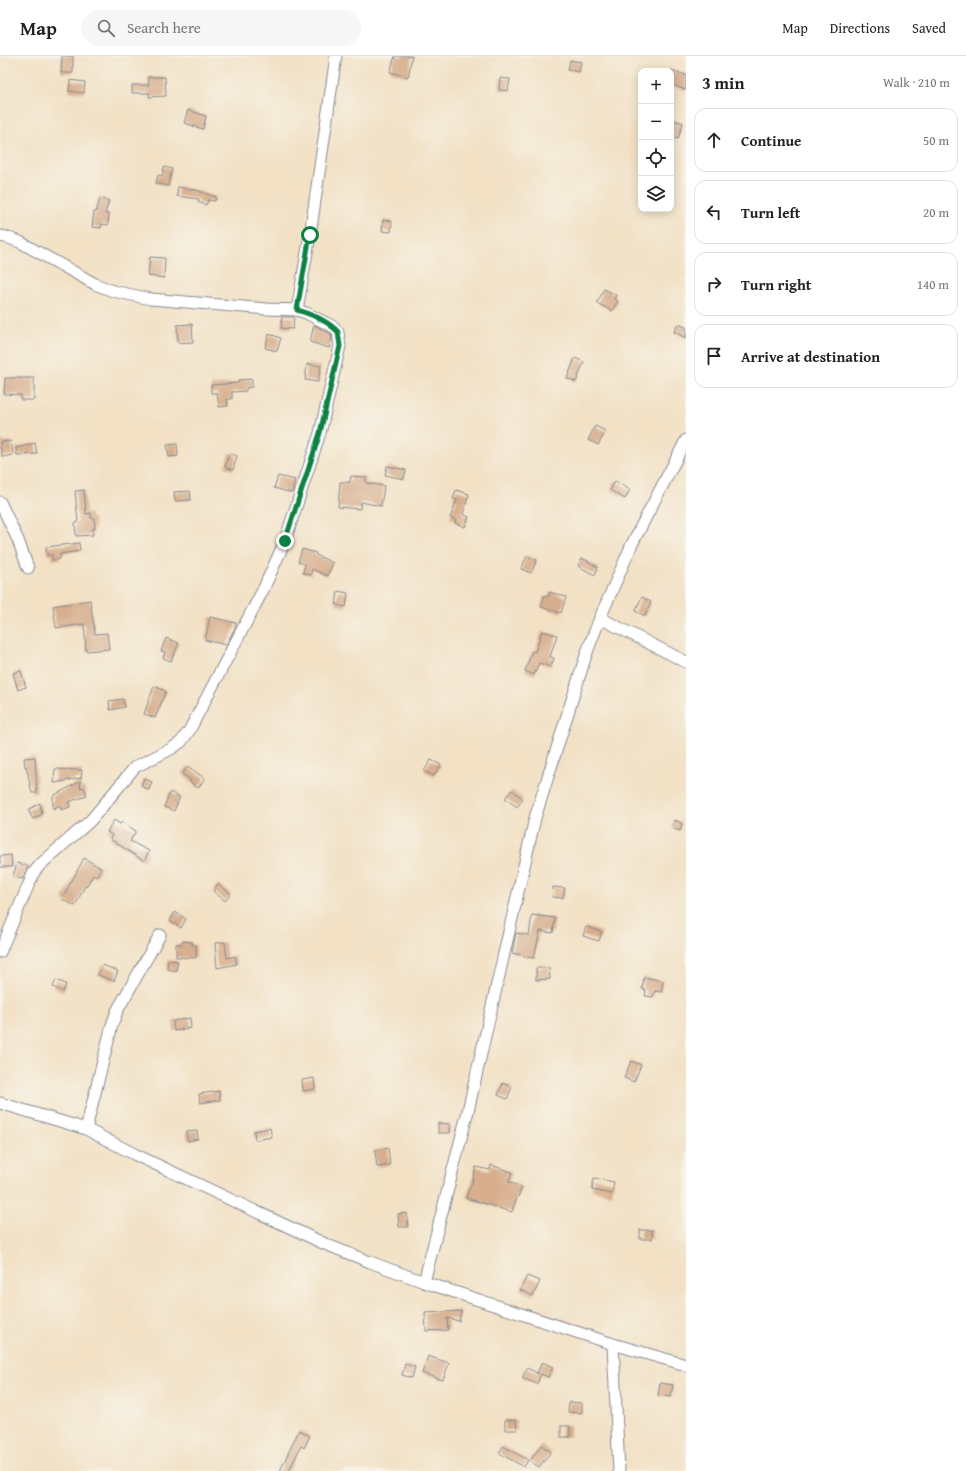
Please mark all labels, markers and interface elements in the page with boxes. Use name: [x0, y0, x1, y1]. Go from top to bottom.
search box: [81, 10, 361, 46]
text: Map: [20, 14, 57, 42]
icon: search: [95, 17, 117, 39]
text: Search here: [127, 17, 201, 38]
text: Map: [782, 18, 808, 38]
text: Directions: [830, 18, 890, 38]
text: Saved: [912, 18, 946, 38]
map controls: [638, 68, 674, 212]
button: +: [638, 68, 674, 104]
text: 3 min: [702, 70, 744, 95]
text: Walk · 210 m: [883, 73, 950, 92]
button: −: [638, 104, 674, 140]
icon: ahead: [703, 129, 725, 151]
text: Continue: [741, 130, 802, 151]
text: 50 m: [923, 131, 949, 150]
button: locate: [638, 140, 674, 176]
button: layers: [638, 176, 674, 212]
icon: left: [703, 201, 725, 223]
text: Turn left: [741, 202, 800, 223]
text: 20 m: [923, 203, 949, 222]
route start: [301, 226, 319, 244]
icon: right: [703, 273, 725, 295]
text: Turn right: [741, 274, 812, 295]
text: 140 m: [917, 275, 949, 294]
icon: arrive: [703, 345, 725, 367]
text: Arrive at destination: [741, 346, 880, 367]
route end: [276, 532, 294, 550]

